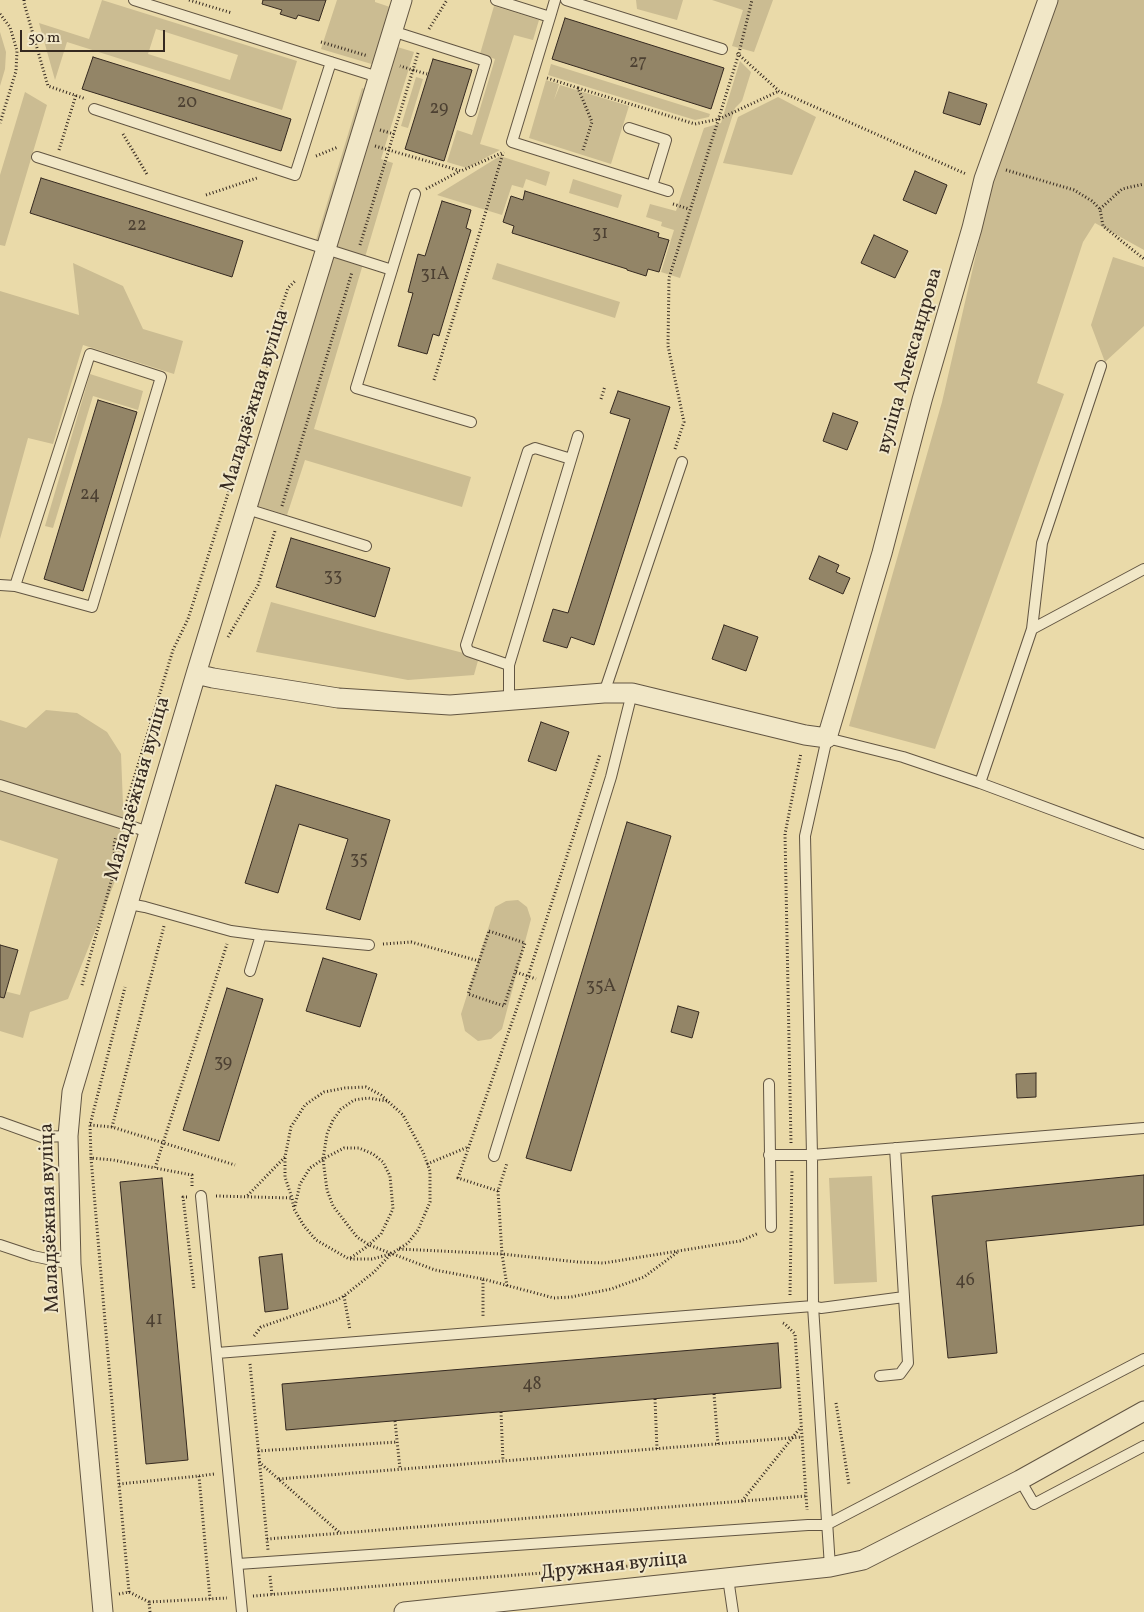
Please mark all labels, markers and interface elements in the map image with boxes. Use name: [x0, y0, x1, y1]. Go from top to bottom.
scale bar: [22, 20, 168, 52]
text: 50 m: [28, 28, 60, 49]
house number: 27: [629, 53, 647, 75]
house number: 20: [177, 93, 197, 115]
house number: 29: [430, 99, 448, 121]
house number: 22: [127, 216, 147, 238]
house number: 31: [592, 224, 608, 246]
house number: 31А: [421, 265, 449, 287]
street label: вуліца Александрова: [873, 265, 949, 457]
street label: Маладзёжная вуліца: [217, 307, 295, 495]
house number: 24: [80, 485, 100, 507]
house number: 33: [324, 567, 342, 589]
street label: Маладзёжная вуліца: [101, 694, 177, 884]
house number: 35: [350, 850, 368, 872]
house number: 35А: [586, 977, 616, 999]
house number: 39: [214, 1053, 232, 1075]
street label: Маладзёжная вуліца: [36, 1123, 66, 1313]
house number: 46: [955, 1271, 975, 1293]
house number: 41: [145, 1310, 163, 1332]
house number: 48: [522, 1375, 542, 1397]
street label: Дружная вуліца: [539, 1547, 689, 1587]

